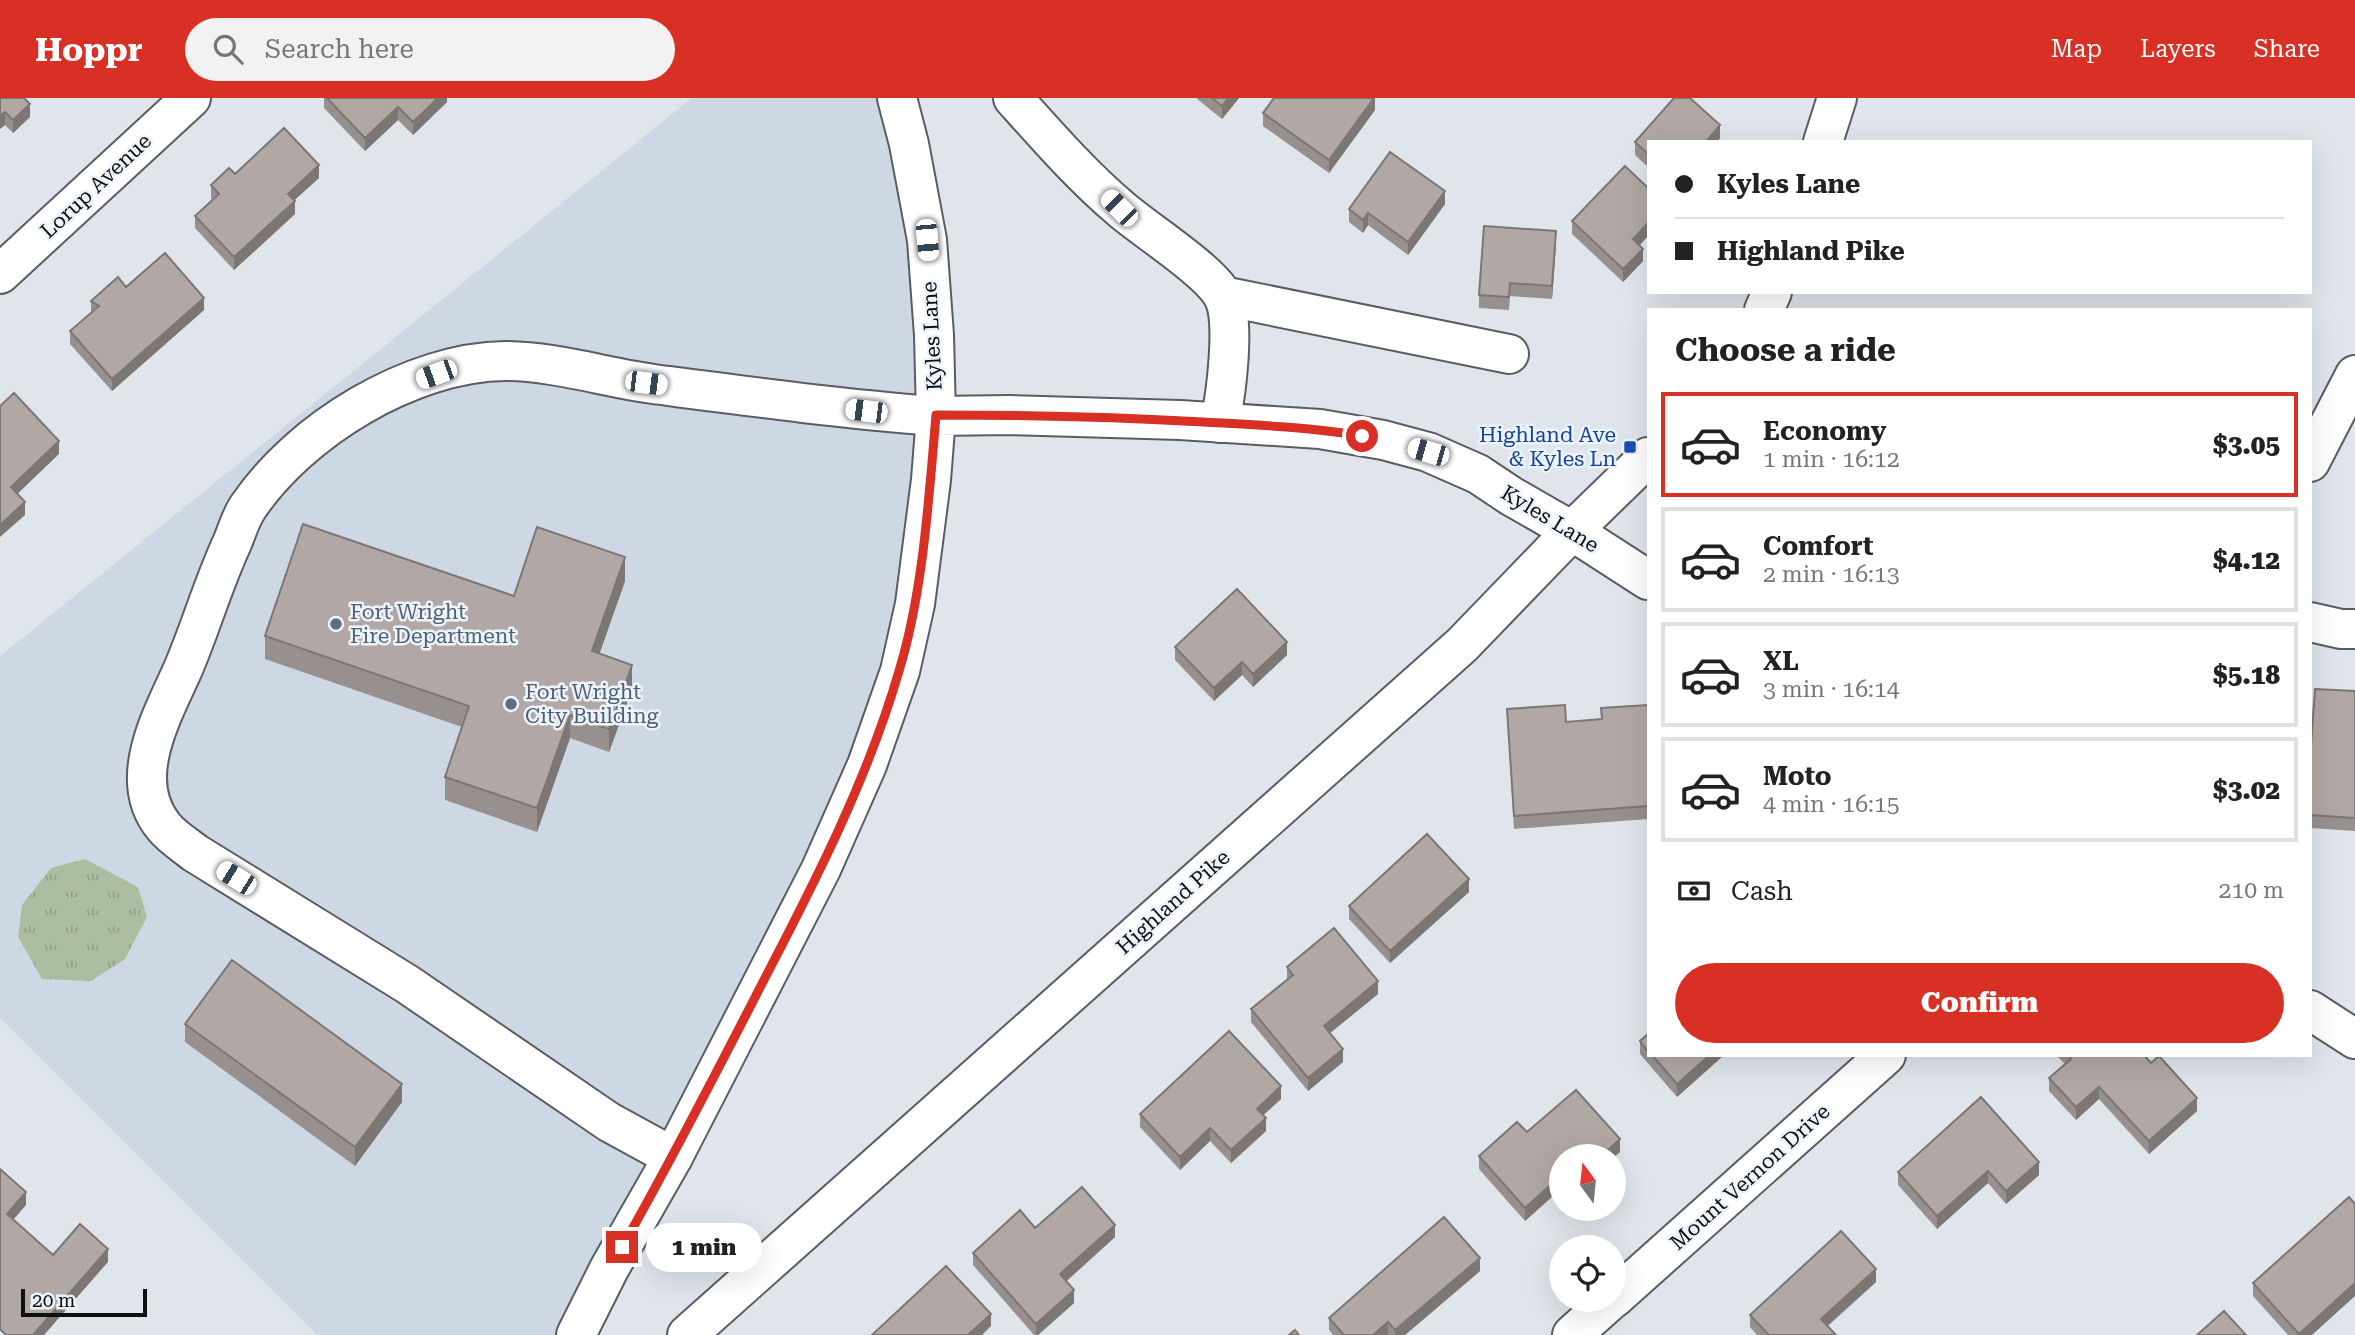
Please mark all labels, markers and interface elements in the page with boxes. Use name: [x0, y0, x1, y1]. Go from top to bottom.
search box: [185, 18, 675, 81]
text: Hoppr: [35, 30, 143, 69]
icon: search: [209, 30, 247, 68]
text: Search here: [265, 34, 414, 64]
text: Map: [2051, 35, 2102, 63]
text: Layers: [2140, 35, 2216, 63]
text: Share: [2254, 35, 2320, 63]
street label: Lorup Avenue: [36, 129, 156, 243]
text: Kyles Lane: [1717, 169, 1860, 199]
car: [1097, 186, 1142, 230]
car: [915, 218, 940, 262]
text: Highland Pike: [1717, 236, 1905, 266]
street label: Kyles Lane: [917, 281, 947, 391]
text: Choose a ride: [1675, 331, 1896, 369]
car: [413, 357, 460, 391]
car: [624, 370, 669, 396]
car: [844, 398, 889, 424]
icon: car: [1679, 413, 1742, 476]
text: Economy: [1763, 416, 1886, 446]
route start: [1346, 420, 1378, 452]
place label: Highland Ave & Kyles Ln: [1479, 423, 1616, 471]
text: $3.05: [2213, 430, 2280, 460]
car: [1405, 436, 1452, 468]
marker: Highland Ave & Kyles Ln: [1622, 439, 1638, 455]
text: 1 min · 16:12: [1763, 446, 1900, 473]
street label: Kyles Lane: [1497, 480, 1603, 558]
icon: car: [1679, 528, 1742, 591]
text: Comfort: [1763, 531, 1873, 561]
text: $4.12: [2213, 545, 2280, 575]
text: 2 min · 16:13: [1763, 561, 1900, 588]
place label: Fort Wright Fire Department: [350, 600, 516, 648]
marker: Fort Wright Fire Department: [328, 616, 344, 632]
icon: car: [1679, 643, 1742, 706]
text: XL: [1763, 646, 1799, 676]
text: $5.18: [2213, 660, 2280, 690]
text: 3 min · 16:14: [1763, 676, 1900, 703]
place label: Fort Wright City Building: [525, 680, 659, 728]
marker: Fort Wright City Building: [503, 696, 519, 712]
icon: car: [1679, 758, 1742, 821]
text: Moto: [1763, 761, 1832, 791]
text: $3.02: [2213, 775, 2280, 805]
text: 4 min · 16:15: [1763, 791, 1900, 818]
street label: Highland Pike: [1111, 845, 1235, 959]
car: [213, 858, 260, 898]
icon: cash: [1675, 872, 1713, 910]
text: Cash: [1731, 876, 1793, 906]
text: 210 m: [2219, 877, 2284, 904]
button: Confirm: [1675, 963, 2284, 1043]
street label: Mount Vernon Drive: [1665, 1099, 1835, 1255]
north arrow: [1549, 1144, 1626, 1222]
map controls: [1549, 1144, 1626, 1312]
callout: 1 min: [646, 1222, 762, 1272]
route end: [606, 1231, 638, 1263]
text: 1 min: [672, 1234, 736, 1261]
button: locate: [1549, 1235, 1626, 1312]
scale bar: [21, 1286, 147, 1318]
text: 20 m: [32, 1289, 75, 1312]

